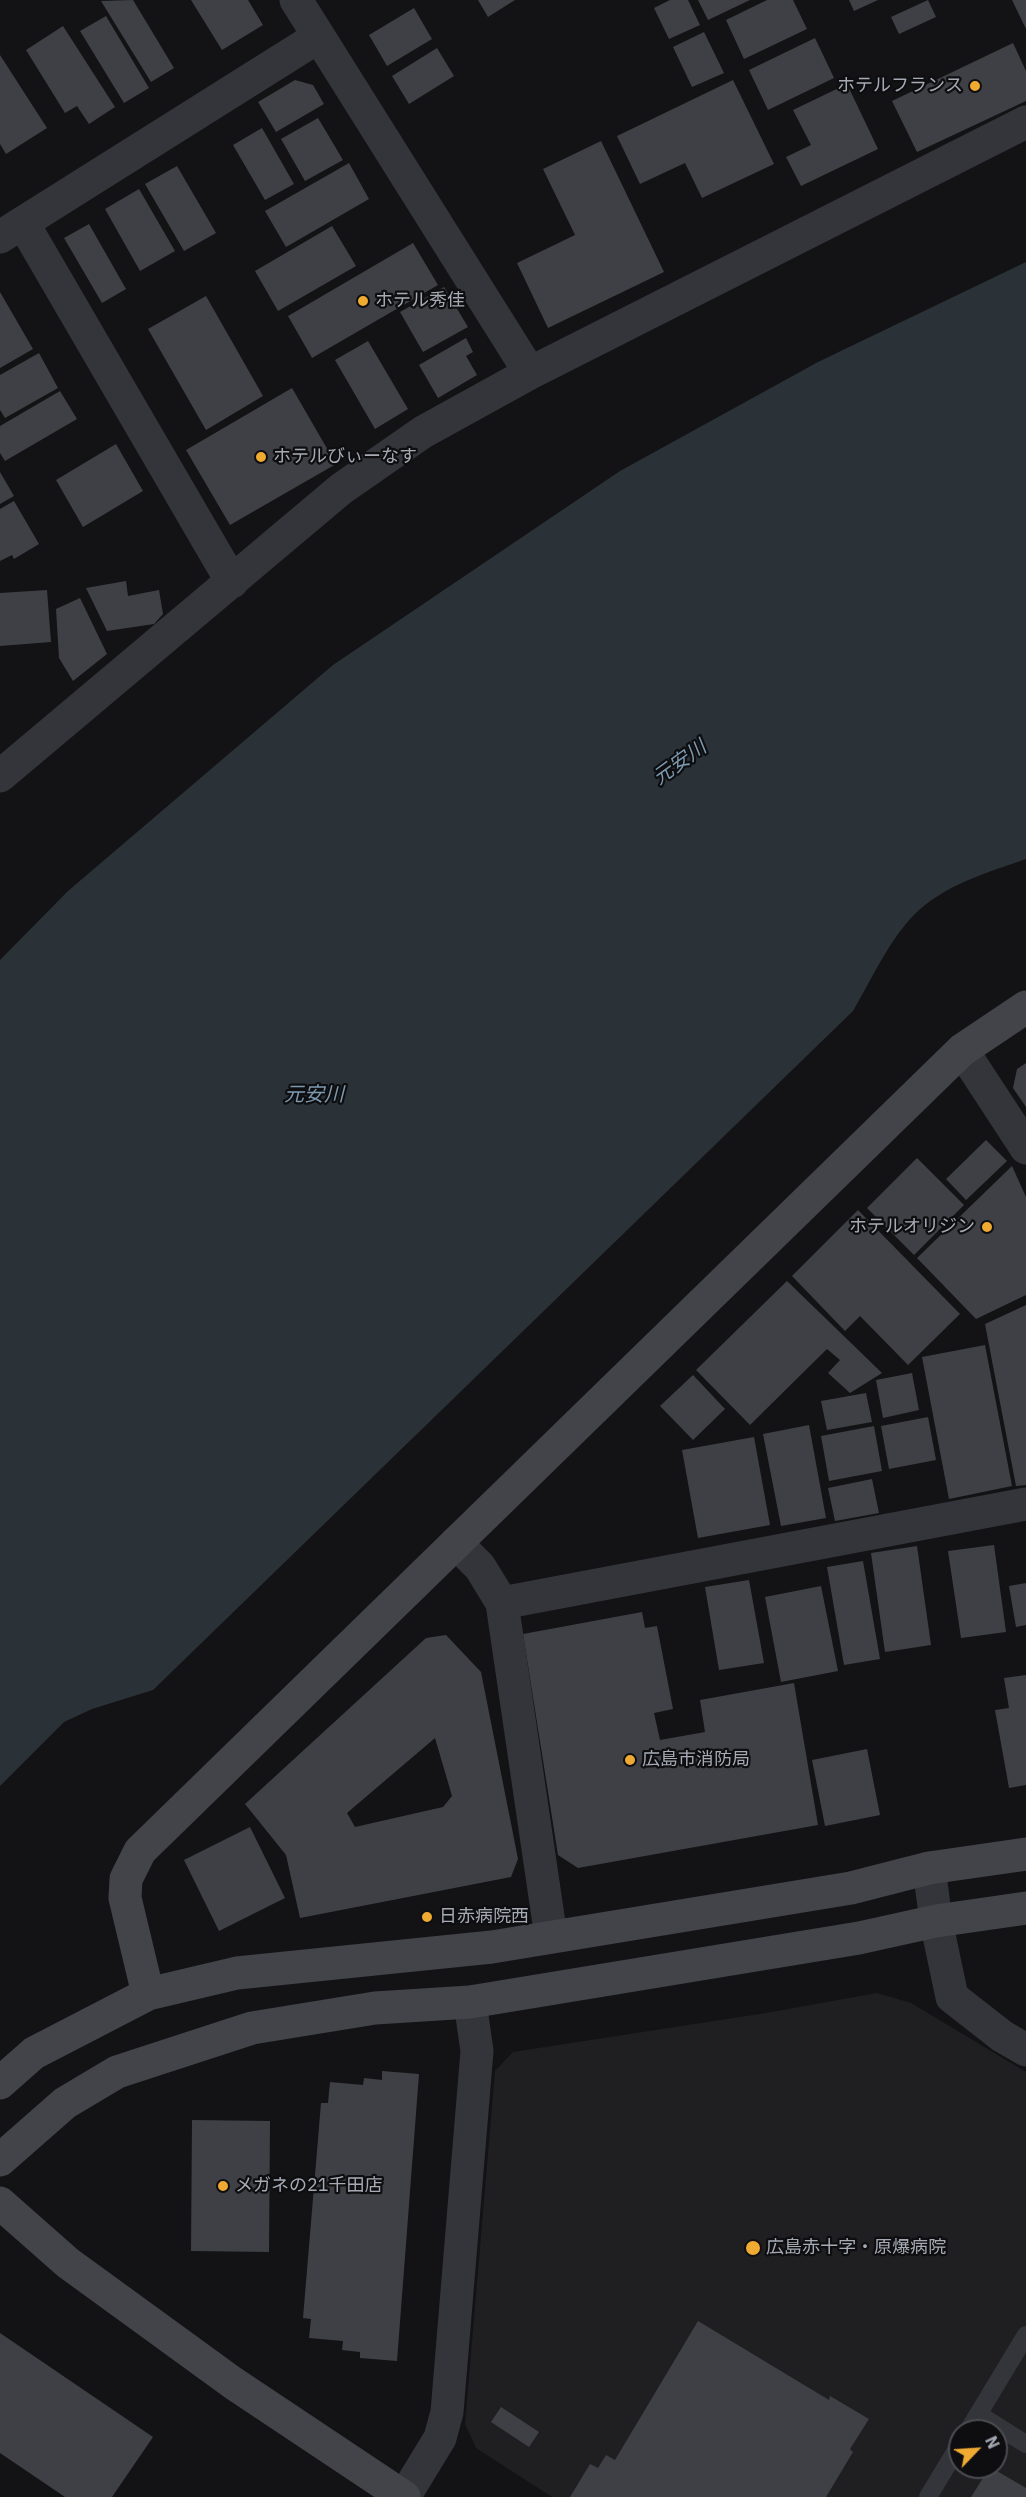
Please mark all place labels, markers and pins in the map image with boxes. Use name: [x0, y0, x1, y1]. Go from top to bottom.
place label: ホテルフランス: [837, 75, 963, 97]
marker: ホテルフランス: [968, 79, 982, 93]
place label: ホテル秀佳: [375, 290, 465, 312]
marker: ホテル秀佳: [356, 294, 370, 308]
place label: ホテルびぃーなす: [273, 446, 417, 468]
marker: ホテルびぃーなす: [254, 450, 268, 464]
place label: ホテルオリジン: [849, 1216, 975, 1238]
marker: ホテルオリジン: [980, 1220, 994, 1234]
place label: 広島市消防局: [642, 1749, 750, 1771]
marker: 広島市消防局: [623, 1753, 637, 1767]
place label: 日赤病院西: [439, 1906, 529, 1928]
marker: 日赤病院西: [420, 1910, 434, 1924]
place label: メガネの21千田店: [235, 2175, 383, 2197]
marker: メガネの21千田店: [216, 2179, 230, 2193]
place label: 広島赤十字・原爆病院: [766, 2237, 946, 2259]
marker: 広島赤十字・原爆病院: [744, 2239, 762, 2257]

